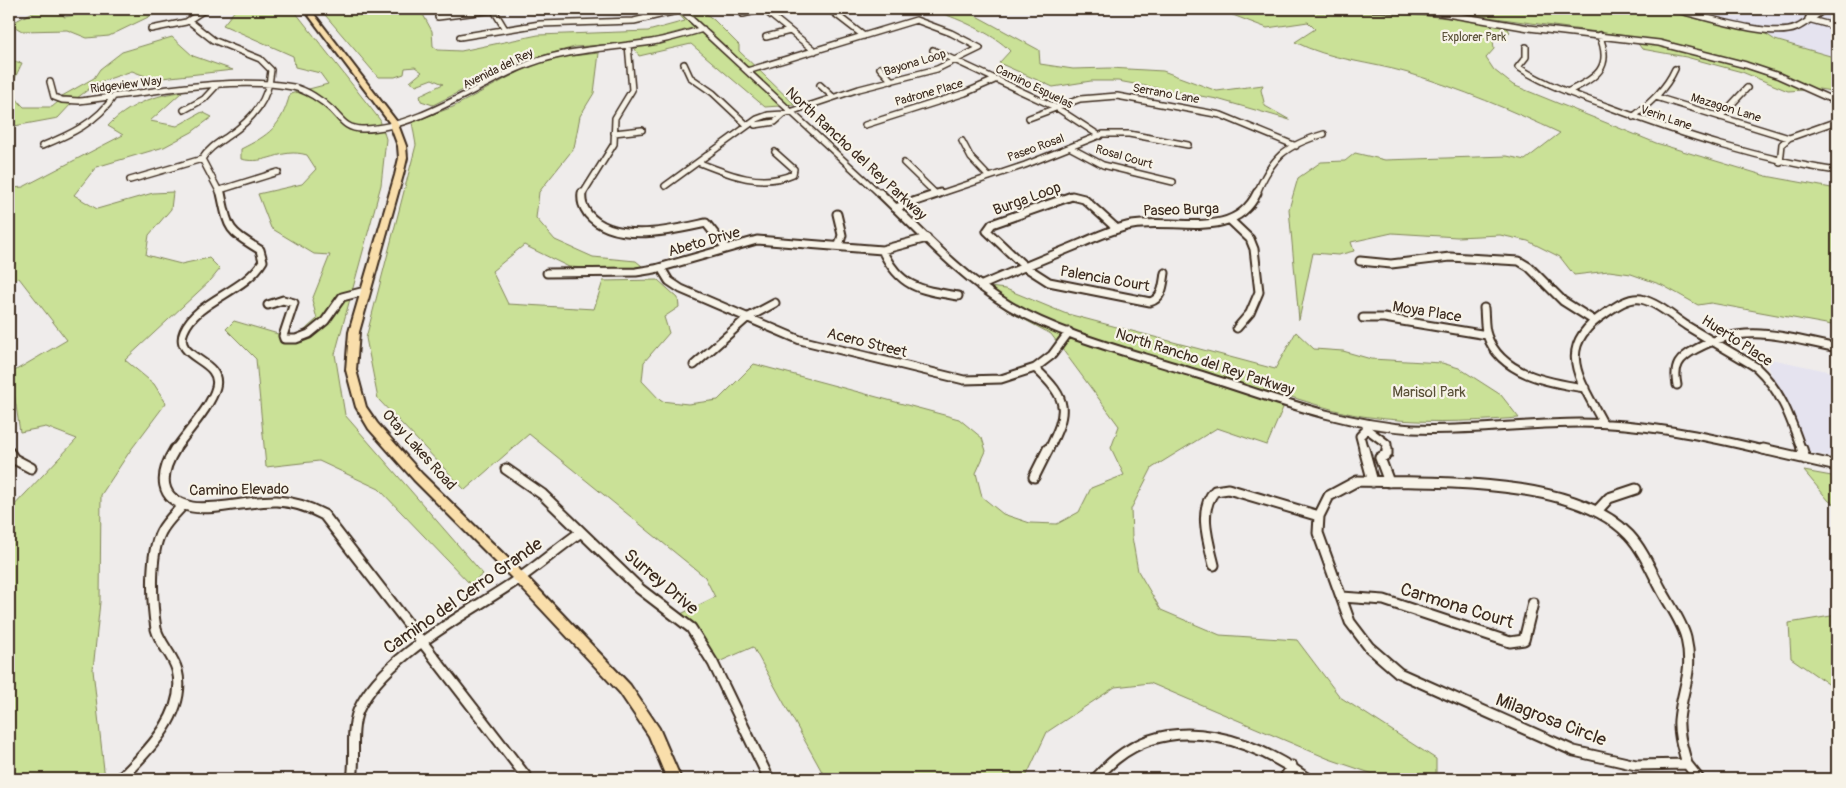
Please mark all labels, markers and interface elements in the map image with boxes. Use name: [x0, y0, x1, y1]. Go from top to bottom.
park label: Explorer Park: [1442, 30, 1506, 45]
street label: Avenida del Rey: [460, 45, 536, 93]
street label: Bayona Loop: [882, 46, 948, 80]
street label: Camino Espuelas: [993, 62, 1076, 113]
street label: Ridgeview Way: [89, 73, 163, 97]
street label: Padrone Place: [893, 76, 965, 110]
street label: Serrano Lane: [1131, 81, 1201, 107]
street label: North Rancho del Rey Parkway: [781, 83, 931, 225]
street label: Mazagon Lane: [1689, 90, 1763, 126]
street label: Verin Lane: [1638, 102, 1694, 134]
street label: Paseo Rosal: [1006, 131, 1067, 165]
street label: Rosal Court: [1094, 142, 1154, 172]
street label: Burga Loop: [990, 178, 1064, 220]
street label: Paseo Burga: [1143, 199, 1219, 221]
street label: Abeto Drive: [666, 223, 743, 261]
street label: Palencia Court: [1059, 262, 1152, 296]
street label: Moya Place: [1391, 297, 1463, 327]
street label: Huerto Place: [1698, 311, 1777, 371]
street label: Acero Street: [825, 324, 910, 362]
street label: North Rancho del Rey Parkway: [1113, 324, 1297, 400]
park label: Marisol Park: [1392, 383, 1467, 402]
street label: Otay Lakes Road: [378, 406, 460, 494]
street label: Camino Elevado: [189, 480, 289, 500]
street label: Camino del Cerro Grande: [379, 532, 547, 660]
street label: Surrey Drive: [619, 544, 703, 620]
street label: Carmona Court: [1398, 578, 1517, 634]
street label: Milagrosa Circle: [1492, 688, 1610, 752]

